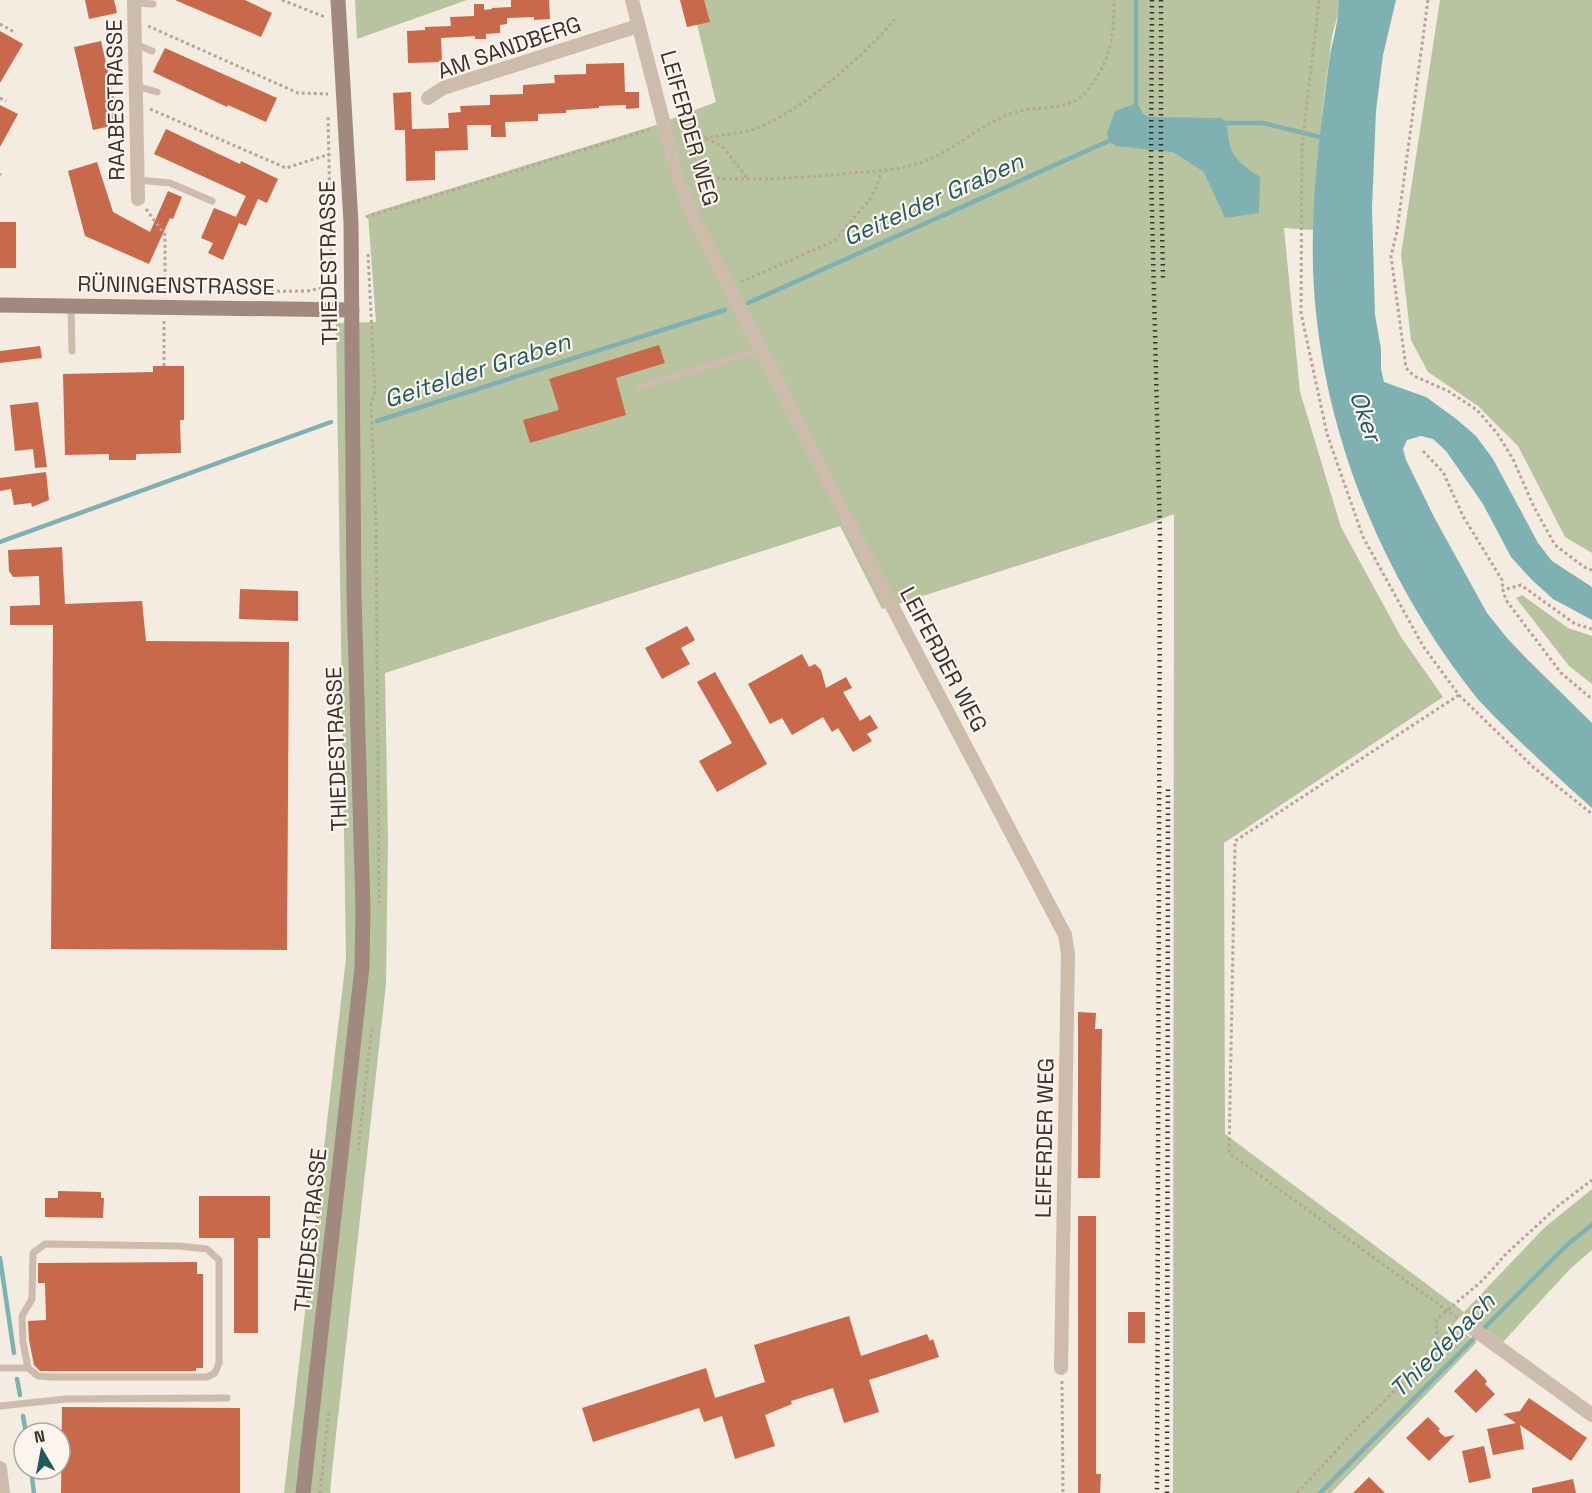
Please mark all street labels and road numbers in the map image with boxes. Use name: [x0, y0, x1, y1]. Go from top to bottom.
street label: AM SANDBERG: [434, 9, 584, 85]
street label: RAABESTRASSE: [100, 19, 130, 181]
street label: LEIFERDER WEG: [654, 47, 726, 209]
street label: THIEDESTRASSE: [313, 180, 343, 346]
street label: RÜNINGENSTRASSE: [77, 269, 275, 301]
street label: LEIFERDER WEG: [894, 582, 994, 736]
street label: THIEDESTRASSE: [319, 666, 353, 832]
street label: LEIFERDER WEG: [1029, 1058, 1059, 1218]
street label: THIEDESTRASSE: [287, 1147, 333, 1313]

